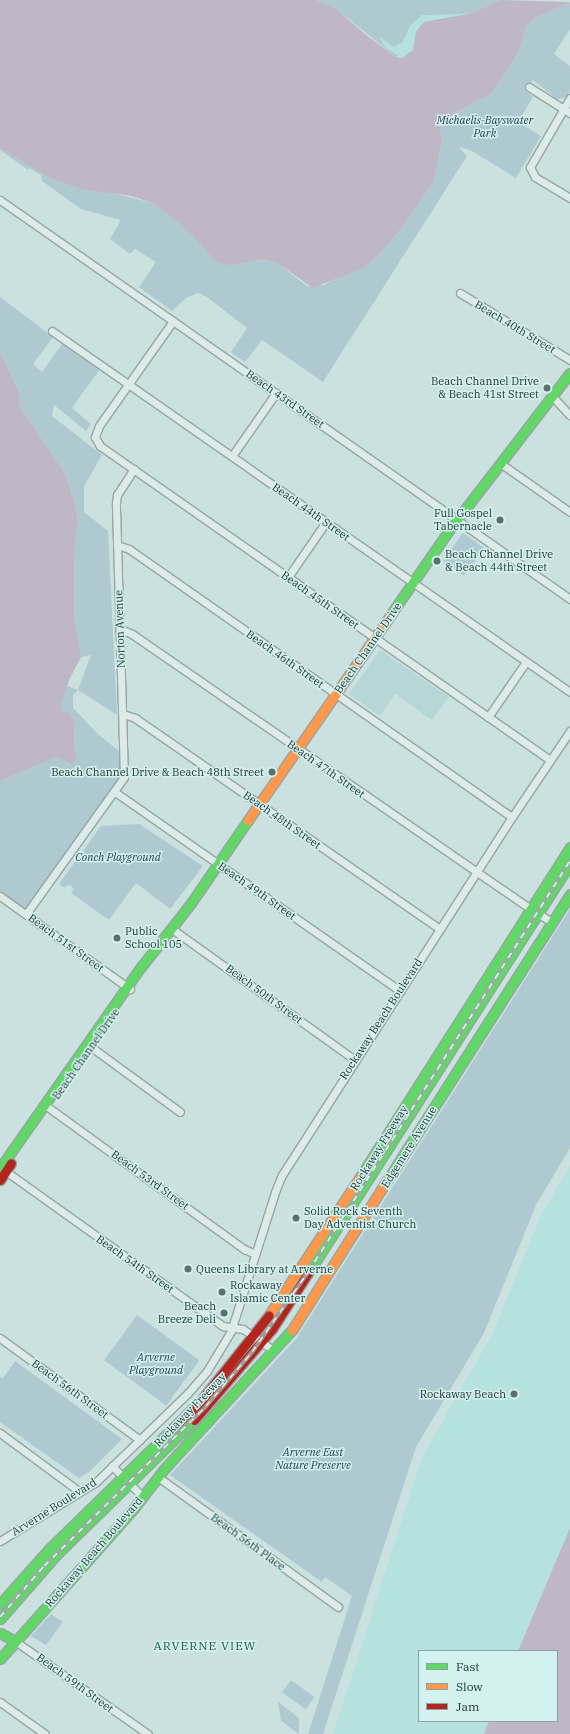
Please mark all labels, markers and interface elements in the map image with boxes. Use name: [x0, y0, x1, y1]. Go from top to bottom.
park label: Michaelis-Bayswater Park: [437, 114, 533, 140]
street label: Beach 40th Street: [472, 298, 558, 356]
street label: Beach 43rd Street: [243, 367, 327, 431]
place label: Beach Channel Drive & Beach 41st Street: [431, 375, 539, 401]
marker: Beach Channel Drive & Beach 41st Street: [542, 383, 552, 393]
street label: Beach 44th Street: [270, 480, 352, 544]
place label: Full Gospel Tabernacle: [434, 507, 492, 533]
marker: Full Gospel Tabernacle: [495, 515, 505, 525]
place label: Beach Channel Drive & Beach 44th Street: [445, 548, 553, 574]
marker: Beach Channel Drive & Beach 44th Street: [432, 556, 442, 566]
street label: Beach 45th Street: [279, 568, 361, 632]
street label: Norton Avenue: [112, 590, 128, 668]
street label: Beach Channel Drive: [332, 600, 404, 696]
street label: Beach 46th Street: [244, 627, 326, 691]
street label: Beach 47th Street: [285, 737, 367, 801]
place label: Beach Channel Drive & Beach 48th Street: [51, 765, 264, 779]
marker: Beach Channel Drive & Beach 48th Street: [267, 767, 277, 777]
street label: Beach 48th Street: [241, 788, 323, 852]
park label: Conch Playground: [75, 850, 161, 864]
street label: Beach 49th Street: [216, 859, 298, 923]
street label: Beach 51st Street: [26, 911, 106, 975]
place label: Public School 105: [125, 925, 182, 951]
marker: Public School 105: [112, 933, 122, 943]
street label: Rockaway Beach Boulevard: [337, 956, 425, 1082]
street label: Beach 50th Street: [223, 962, 305, 1026]
street label: Beach Channel Drive: [50, 1006, 122, 1102]
street label: Rockaway Freeway: [347, 1103, 411, 1193]
street label: Edgemere Avenue: [379, 1104, 439, 1190]
street label: Beach 53rd Street: [109, 1147, 191, 1213]
place label: Solid Rock Seventh Day Adventist Church: [304, 1205, 416, 1231]
marker: Solid Rock Seventh Day Adventist Church: [291, 1213, 301, 1223]
street label: Beach 54th Street: [94, 1232, 176, 1296]
place label: Queens Library at Arverne: [196, 1262, 333, 1276]
marker: Queens Library at Arverne: [183, 1264, 193, 1274]
place label: Rockaway Islamic Center: [230, 1279, 305, 1305]
marker: Rockaway Islamic Center: [217, 1287, 227, 1297]
place label: Beach Breeze Deli: [158, 1300, 216, 1326]
marker: Beach Breeze Deli: [219, 1308, 229, 1318]
park label: Arverne Playground: [129, 1351, 183, 1377]
street label: Beach 56th Street: [29, 1357, 111, 1421]
street label: Rockaway Freeway: [151, 1370, 229, 1450]
place label: Rockaway Beach: [420, 1387, 506, 1401]
marker: Rockaway Beach: [509, 1389, 519, 1399]
park label: Arverne East Nature Preserve: [275, 1446, 351, 1472]
street label: Arverne Boulevard: [9, 1476, 99, 1538]
street label: Rockaway Beach Boulevard: [43, 1494, 145, 1610]
street label: Beach 56th Place: [208, 1511, 288, 1573]
district label: ARVERNE VIEW: [154, 1639, 256, 1653]
legend: [418, 1650, 558, 1722]
street label: Beach 59th Street: [34, 1651, 116, 1715]
text: Fast: [456, 1659, 480, 1674]
text: Slow: [456, 1679, 483, 1694]
text: Jam: [456, 1699, 479, 1714]

